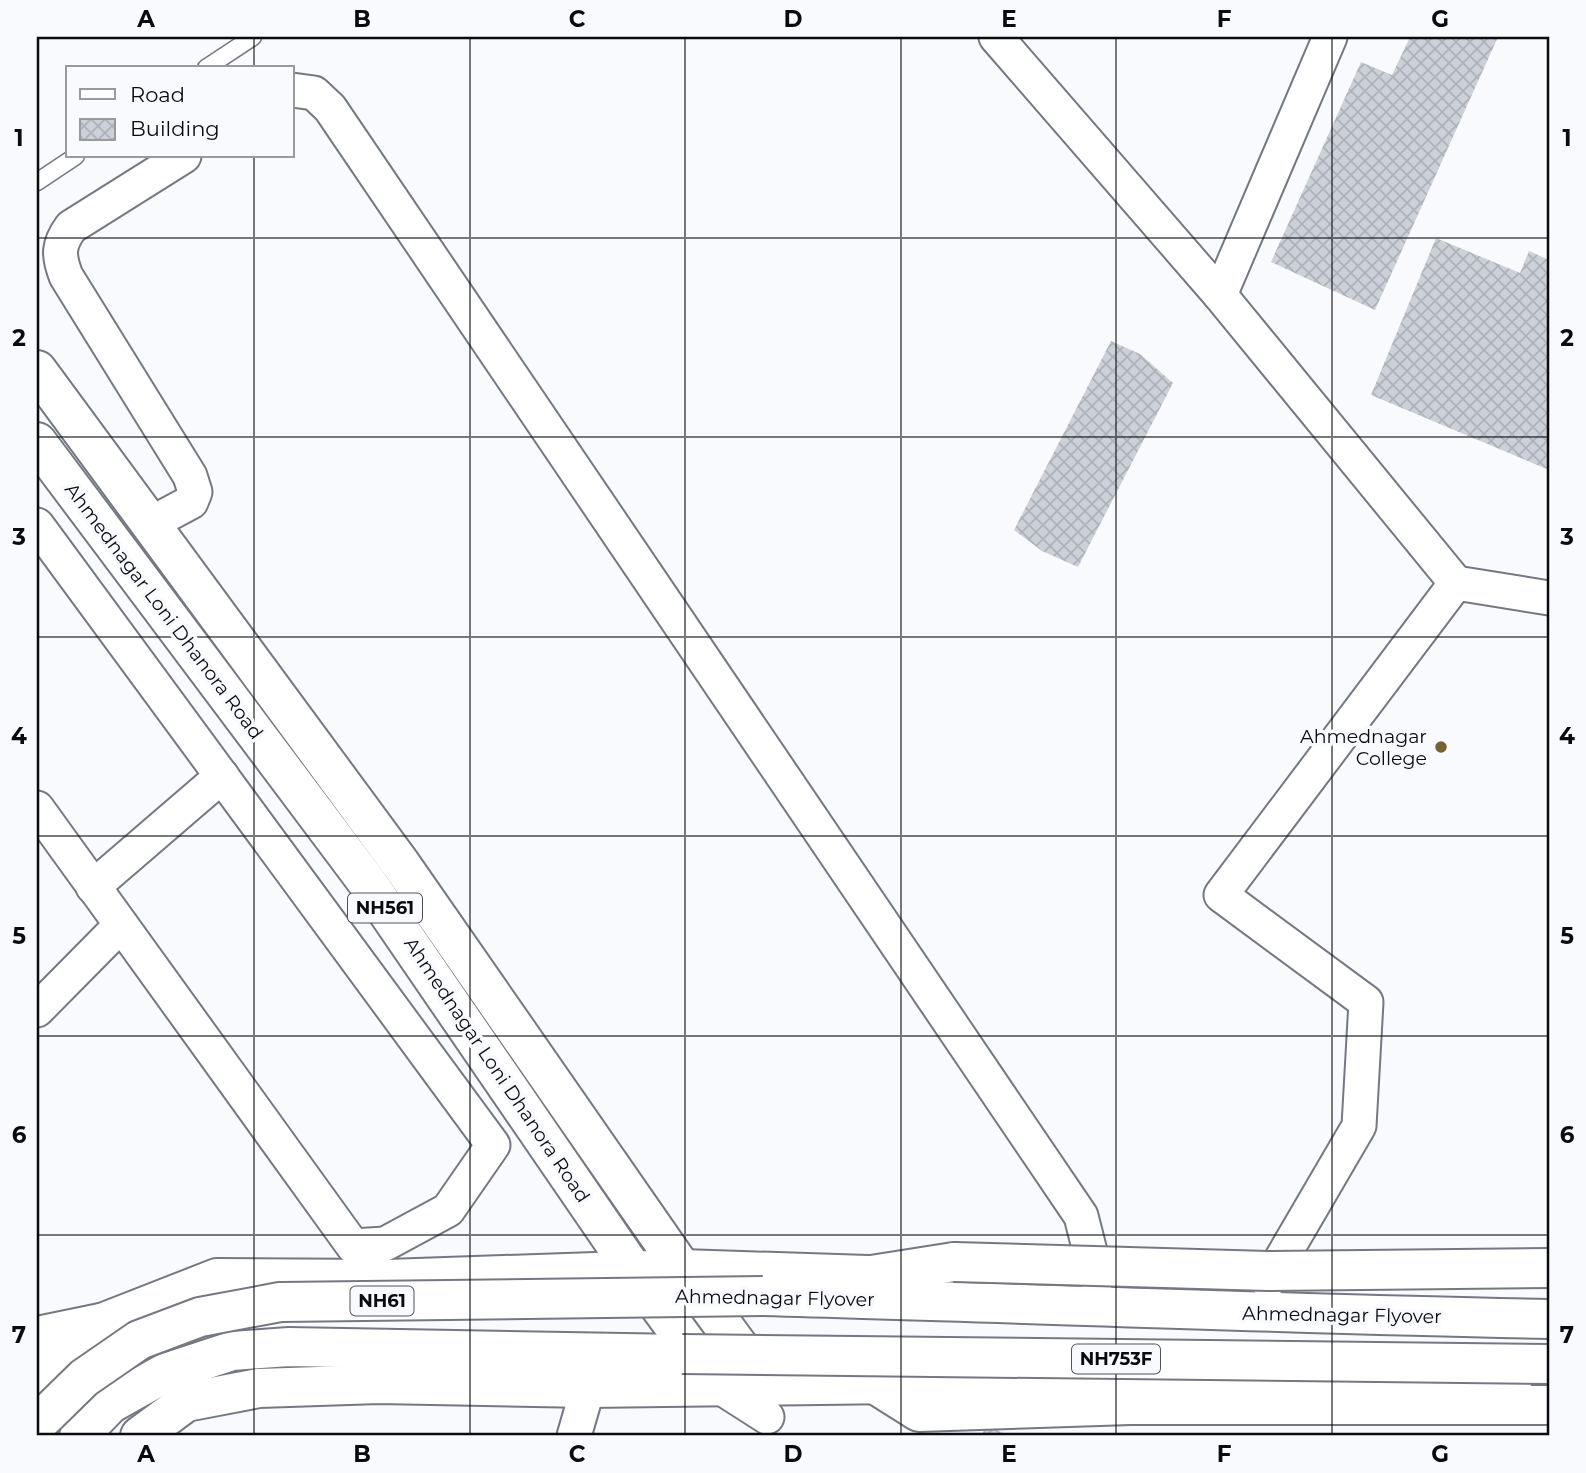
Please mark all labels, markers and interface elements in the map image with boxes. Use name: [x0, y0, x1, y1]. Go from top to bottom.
text: A: [136, 5, 155, 33]
text: B: [353, 5, 371, 33]
text: C: [569, 5, 586, 33]
text: D: [784, 5, 803, 33]
text: E: [1001, 5, 1017, 33]
text: F: [1217, 5, 1232, 33]
text: G: [1431, 5, 1449, 33]
legend: [66, 66, 294, 158]
text: Road: [130, 82, 185, 107]
text: Building: [130, 116, 220, 141]
text: 1: [14, 124, 24, 152]
text: 1: [1562, 124, 1572, 152]
text: 2: [12, 324, 26, 352]
text: 2: [1560, 324, 1574, 352]
street label: Ahmednagar Loni Dhanora Road: [60, 478, 268, 744]
text: 3: [11, 523, 26, 551]
text: 3: [1559, 523, 1574, 551]
text: 4: [11, 722, 27, 750]
text: 4: [1559, 722, 1575, 750]
place label: Ahmednagar College: [1300, 725, 1427, 770]
marker: Ahmednagar College: [1433, 739, 1449, 755]
road number: NH561: [348, 894, 422, 923]
text: 5: [12, 922, 26, 950]
text: 5: [1560, 922, 1574, 950]
street label: Ahmednagar Loni Dhanora Road: [399, 933, 595, 1207]
text: 6: [12, 1121, 27, 1149]
text: 6: [1560, 1121, 1575, 1149]
street label: Ahmednagar Flyover: [675, 1285, 875, 1311]
road number: NH61: [350, 1286, 414, 1316]
street label: Ahmednagar Flyover: [1242, 1302, 1442, 1328]
text: 7: [12, 1321, 26, 1349]
text: 7: [1560, 1321, 1574, 1349]
road number: NH753F: [1072, 1344, 1160, 1374]
text: A: [136, 1440, 155, 1468]
text: B: [353, 1440, 371, 1468]
text: C: [569, 1440, 586, 1468]
text: D: [784, 1440, 803, 1468]
text: E: [1001, 1440, 1017, 1468]
text: F: [1217, 1440, 1232, 1468]
text: G: [1431, 1440, 1449, 1468]

